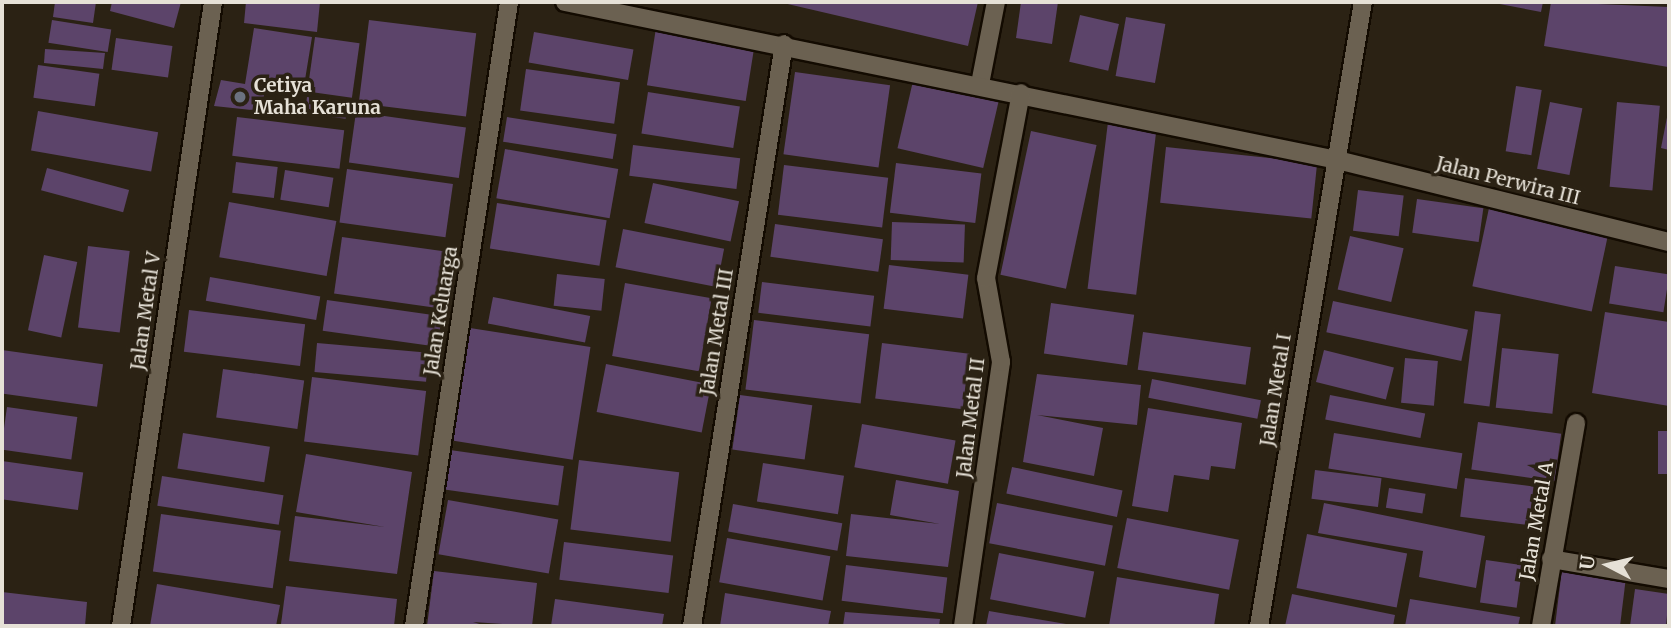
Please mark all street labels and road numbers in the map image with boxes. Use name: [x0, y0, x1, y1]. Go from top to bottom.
street label: Jalan Perwira III: [1434, 152, 1582, 210]
street label: Jalan Keluarga: [420, 245, 462, 377]
street label: Jalan Metal V: [126, 250, 166, 372]
street label: Jalan Metal III: [696, 267, 738, 397]
street label: Jalan Metal I: [1256, 332, 1296, 448]
street label: Jalan Metal II: [952, 357, 990, 479]
street label: Jalan Metal A: [1515, 460, 1559, 582]

